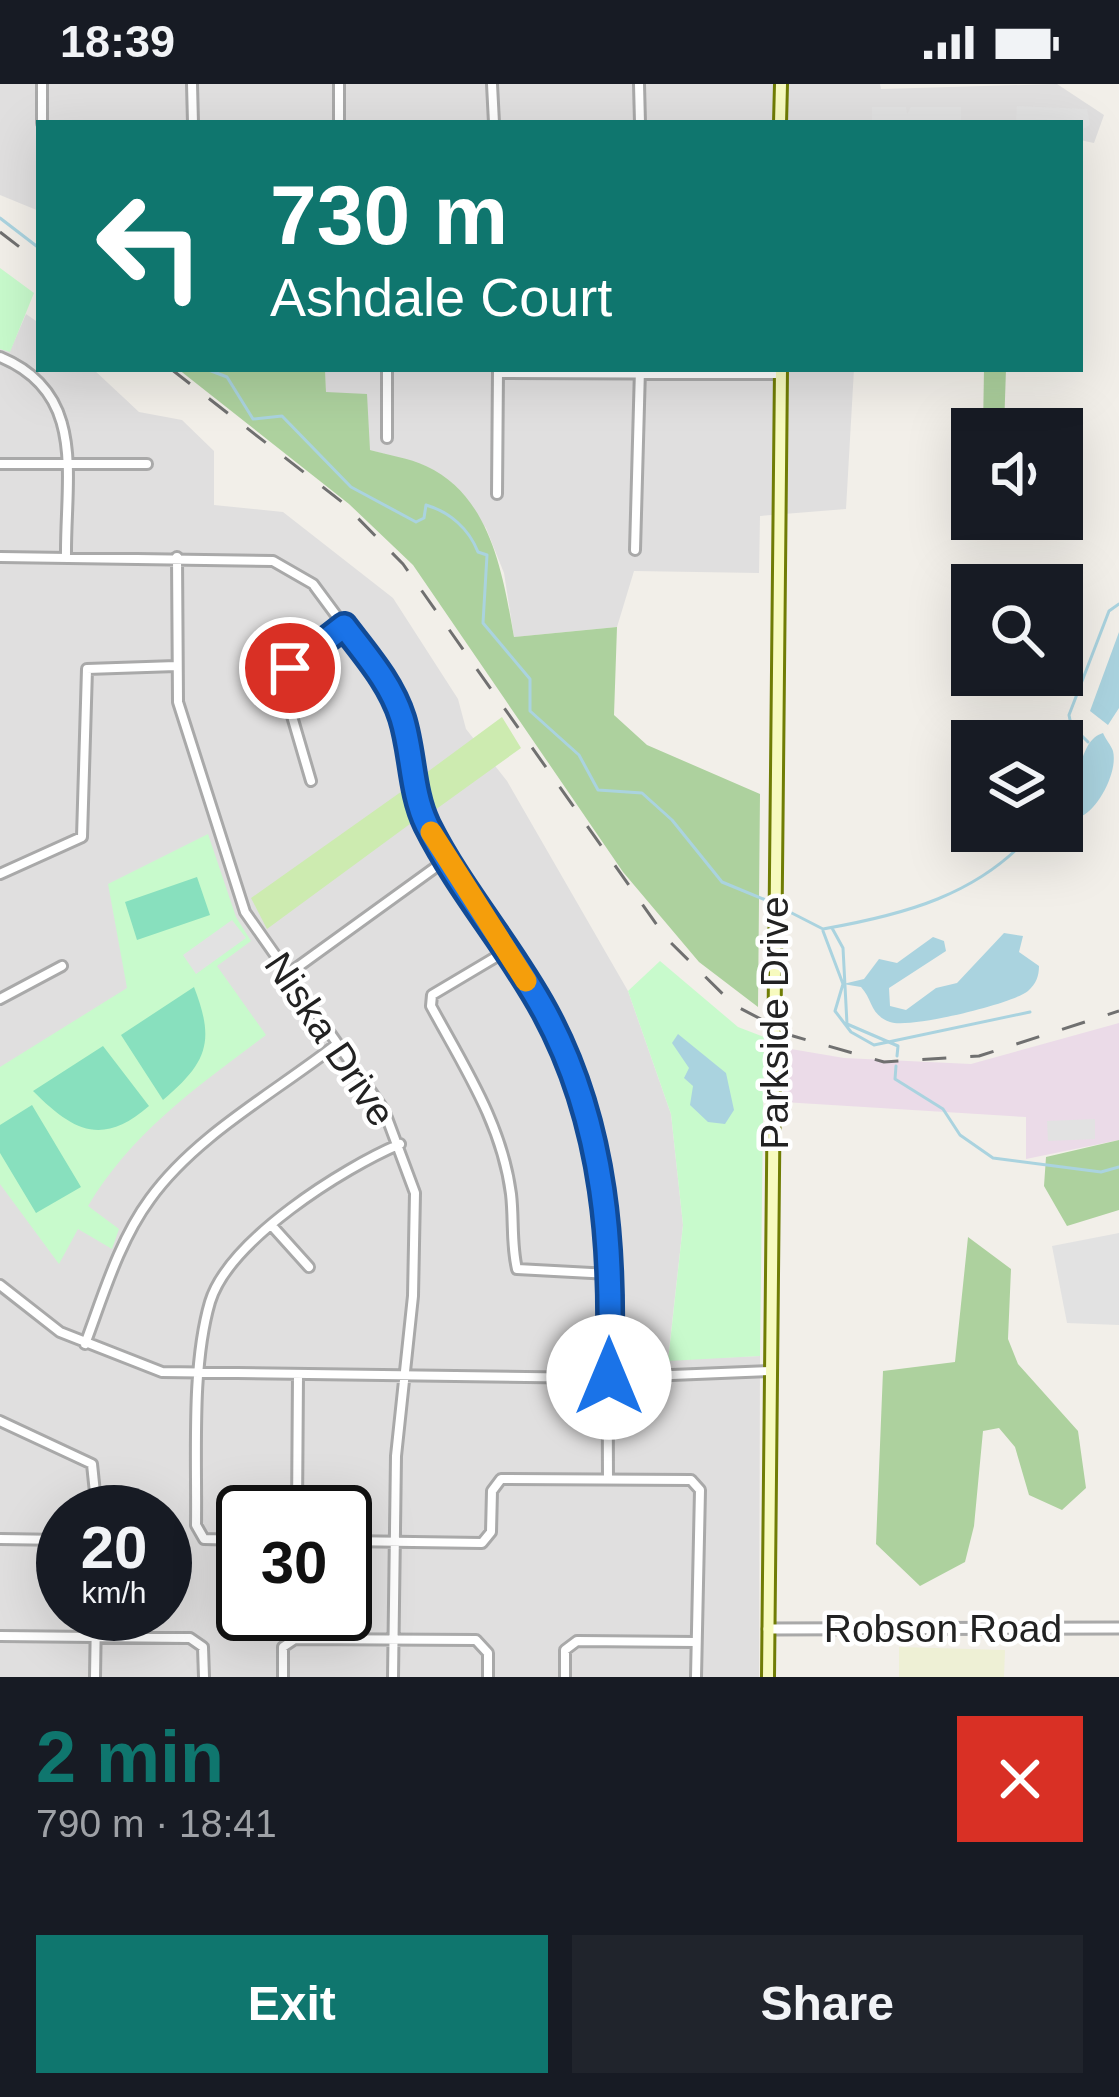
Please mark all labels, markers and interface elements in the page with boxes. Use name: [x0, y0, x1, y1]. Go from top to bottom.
text: 18:39: [60, 16, 175, 67]
icon: left: [72, 168, 228, 324]
text: 730 m: [270, 168, 508, 262]
text: Ashdale Court: [270, 267, 612, 327]
map controls: [951, 408, 1083, 852]
button: sound: [951, 408, 1083, 540]
button: search: [951, 564, 1083, 696]
pin: [239, 617, 341, 719]
icon: arrive: [257, 635, 323, 701]
button: layers: [951, 720, 1083, 852]
street label: Parkside Drive: [753, 896, 796, 1150]
street label: Niska Drive: [256, 944, 404, 1134]
position arrow: [546, 1314, 672, 1440]
speed limit sign: 30: [216, 1485, 372, 1641]
text: 20: [81, 1514, 147, 1581]
text: km/h: [81, 1576, 147, 1609]
street label: Robson Road: [824, 1607, 1062, 1650]
button: close: [957, 1716, 1083, 1842]
text: 2 min: [36, 1717, 224, 1797]
text: 790 m · 18:41: [36, 1802, 277, 1845]
button: Exit: [36, 1935, 548, 2073]
button: Share: [572, 1935, 1083, 2073]

